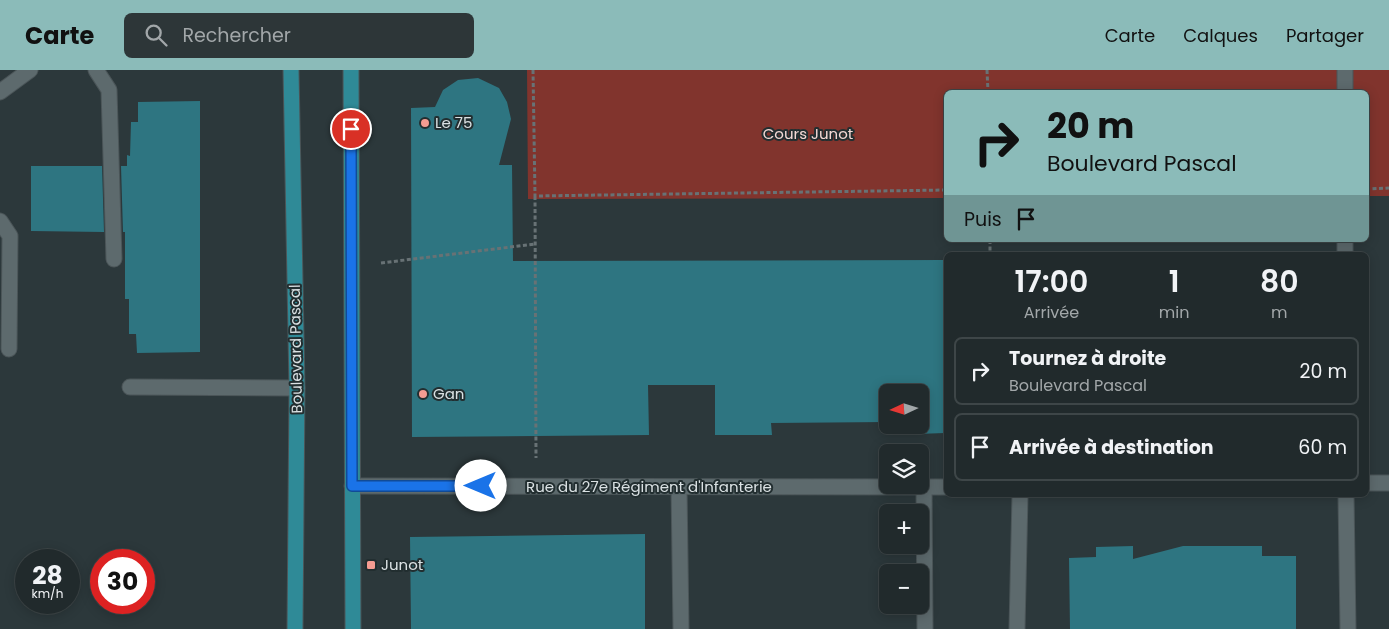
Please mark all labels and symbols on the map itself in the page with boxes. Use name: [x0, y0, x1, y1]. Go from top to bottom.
pin: [330, 108, 372, 150]
place label: Le 75: [435, 112, 472, 133]
marker: Le 75: [419, 117, 431, 129]
park label: Cours Junot: [763, 123, 853, 144]
street label: Boulevard Pascal: [284, 284, 307, 414]
place label: Gan: [433, 383, 464, 404]
north arrow: [879, 384, 929, 434]
marker: Gan: [417, 388, 429, 400]
position arrow: [454, 459, 506, 511]
street label: Rue du 27e Régiment d'Infanterie: [526, 476, 772, 497]
speed limit sign: 30: [90, 549, 155, 614]
place label: Junot: [381, 554, 423, 575]
marker: Junot: [365, 559, 377, 571]

